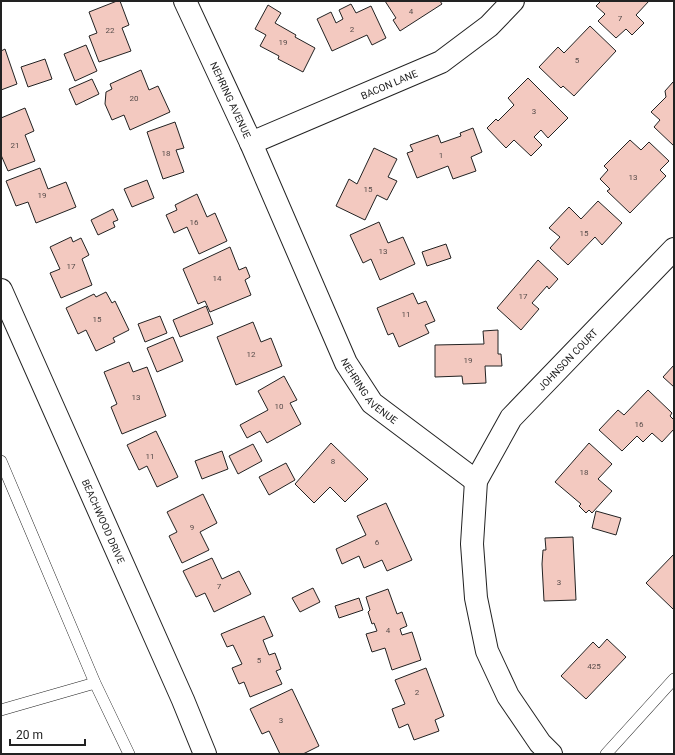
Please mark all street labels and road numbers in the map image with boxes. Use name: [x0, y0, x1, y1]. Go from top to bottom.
street label: NEHRING AVENUE: [209, 60, 254, 140]
street label: BACON LANE: [359, 67, 419, 101]
street label: JOHNSON COURT: [536, 326, 600, 392]
street label: NEHRING AVENUE: [339, 357, 400, 426]
street label: BEACHWOOD DRIVE: [80, 477, 127, 565]

